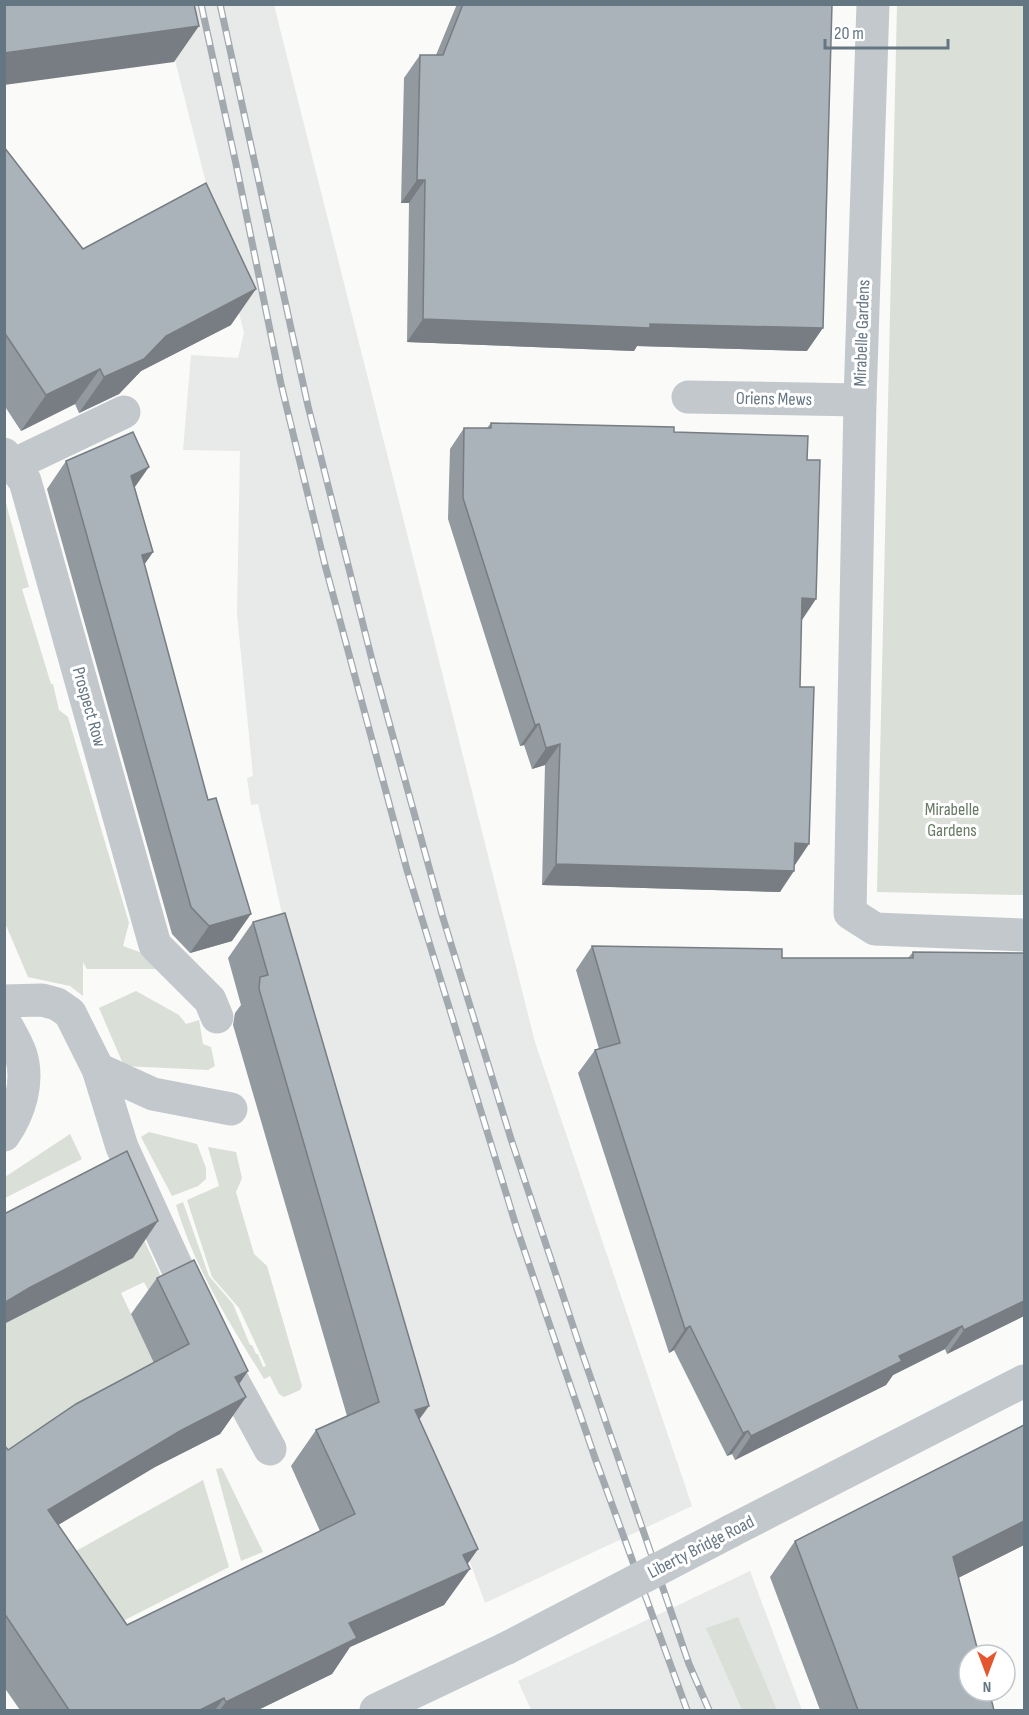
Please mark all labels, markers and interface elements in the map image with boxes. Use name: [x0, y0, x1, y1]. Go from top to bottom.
scale bar: [825, 12, 948, 50]
text: 20 m: [834, 23, 864, 44]
street label: Mirabelle Gardens: [850, 279, 874, 387]
street label: Oriens Mews: [736, 388, 812, 410]
street label: Prospect Row: [68, 665, 110, 749]
park label: Mirabelle Gardens: [925, 799, 979, 841]
street label: Liberty Bridge Road: [644, 1511, 758, 1583]
north arrow: [957, 1643, 1017, 1703]
text: N: [983, 1677, 991, 1696]

